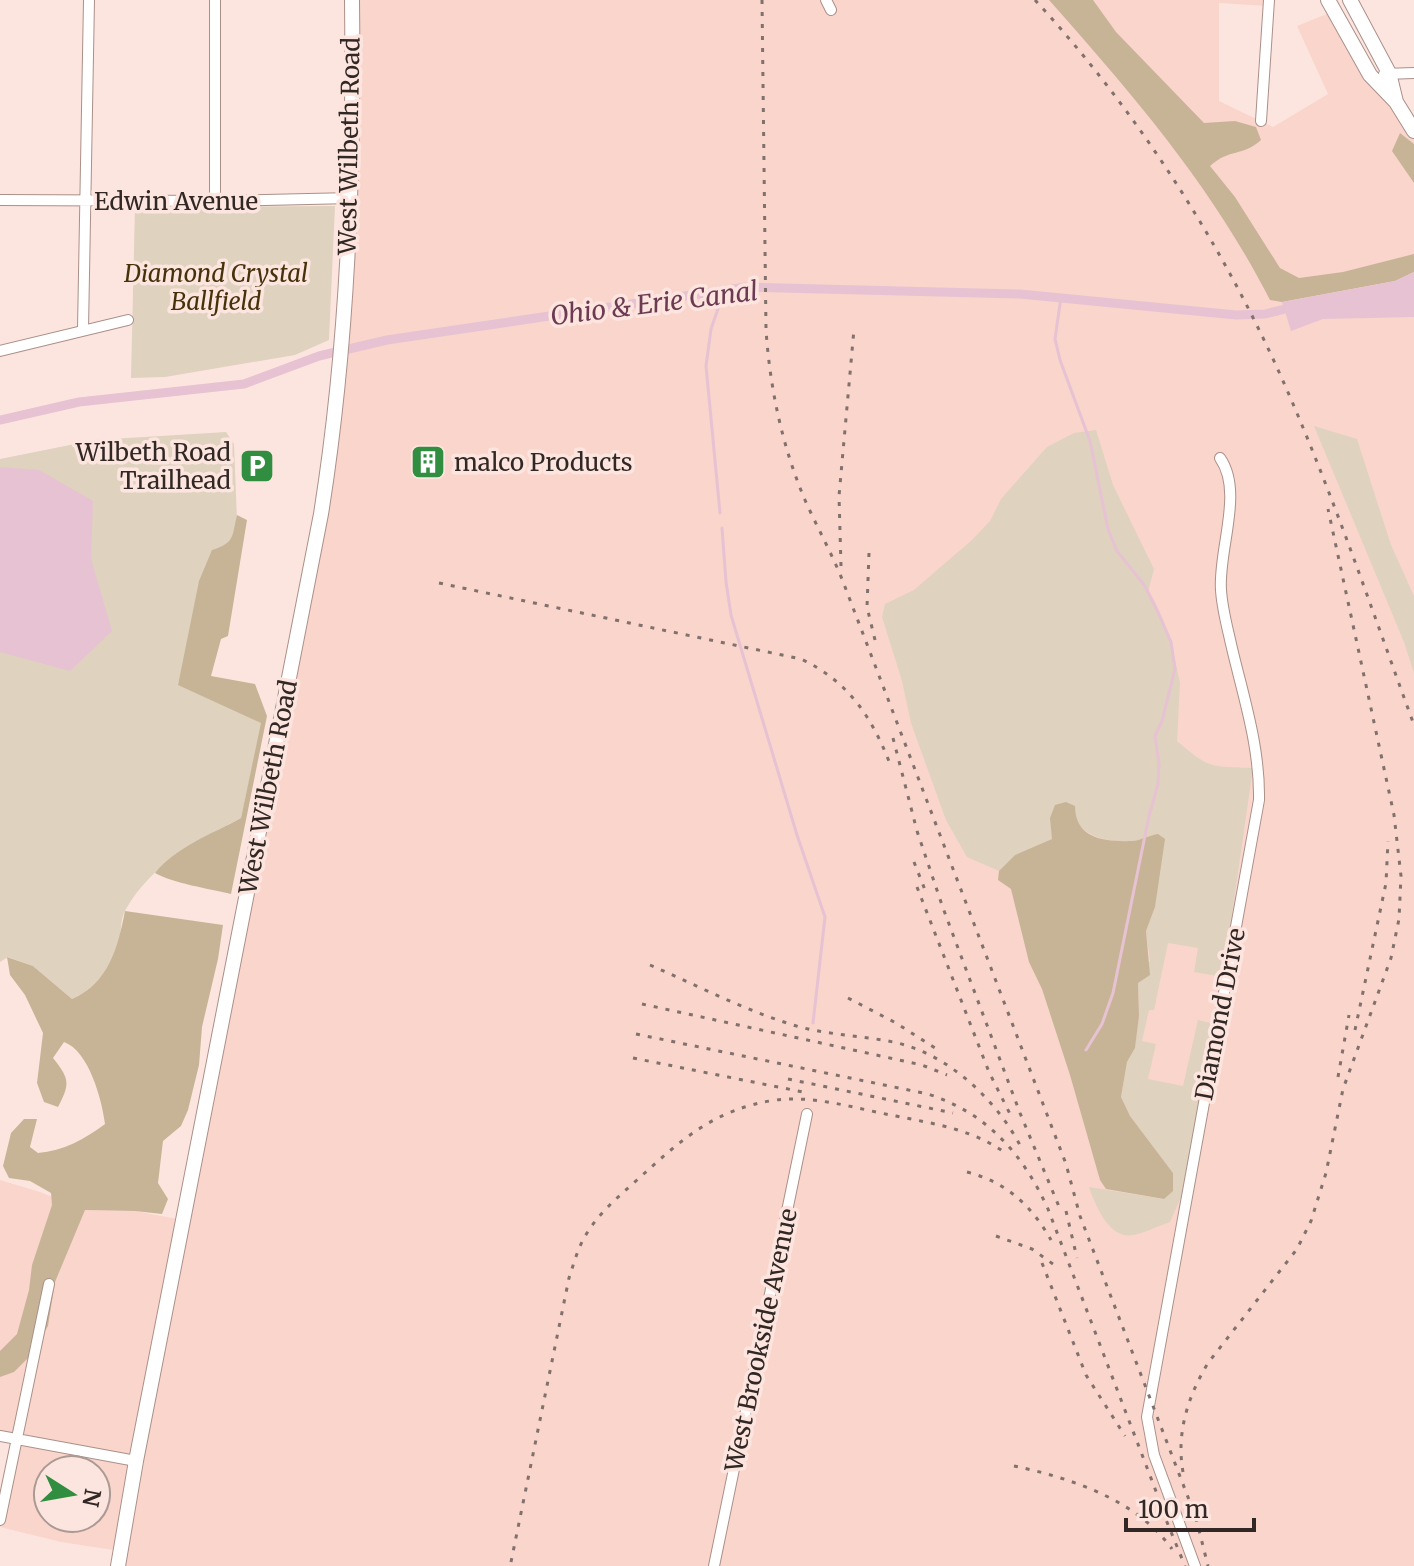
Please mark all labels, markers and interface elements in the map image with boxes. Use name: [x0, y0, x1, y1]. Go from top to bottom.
street label: West Wilbeth Road: [332, 37, 366, 256]
street label: Edwin Avenue: [94, 186, 258, 217]
park label: Diamond Crystal Ballfield: [123, 258, 308, 317]
water label: Ohio & Erie Canal: [548, 274, 760, 332]
place label: Wilbeth Road Trailhead: [75, 437, 231, 496]
building icon: malco Products: [409, 443, 447, 481]
parking icon: Wilbeth Road Trailhead: [238, 447, 276, 485]
place label: malco Products: [454, 447, 633, 478]
street label: West Wilbeth Road: [232, 677, 304, 898]
street label: Diamond Drive: [1188, 925, 1252, 1103]
street label: West Brookside Avenue: [718, 1206, 804, 1475]
north arrow: [32, 1454, 112, 1534]
scale bar: [1126, 1482, 1254, 1532]
text: N: [76, 1487, 107, 1510]
text: 100 m: [1138, 1494, 1209, 1525]

